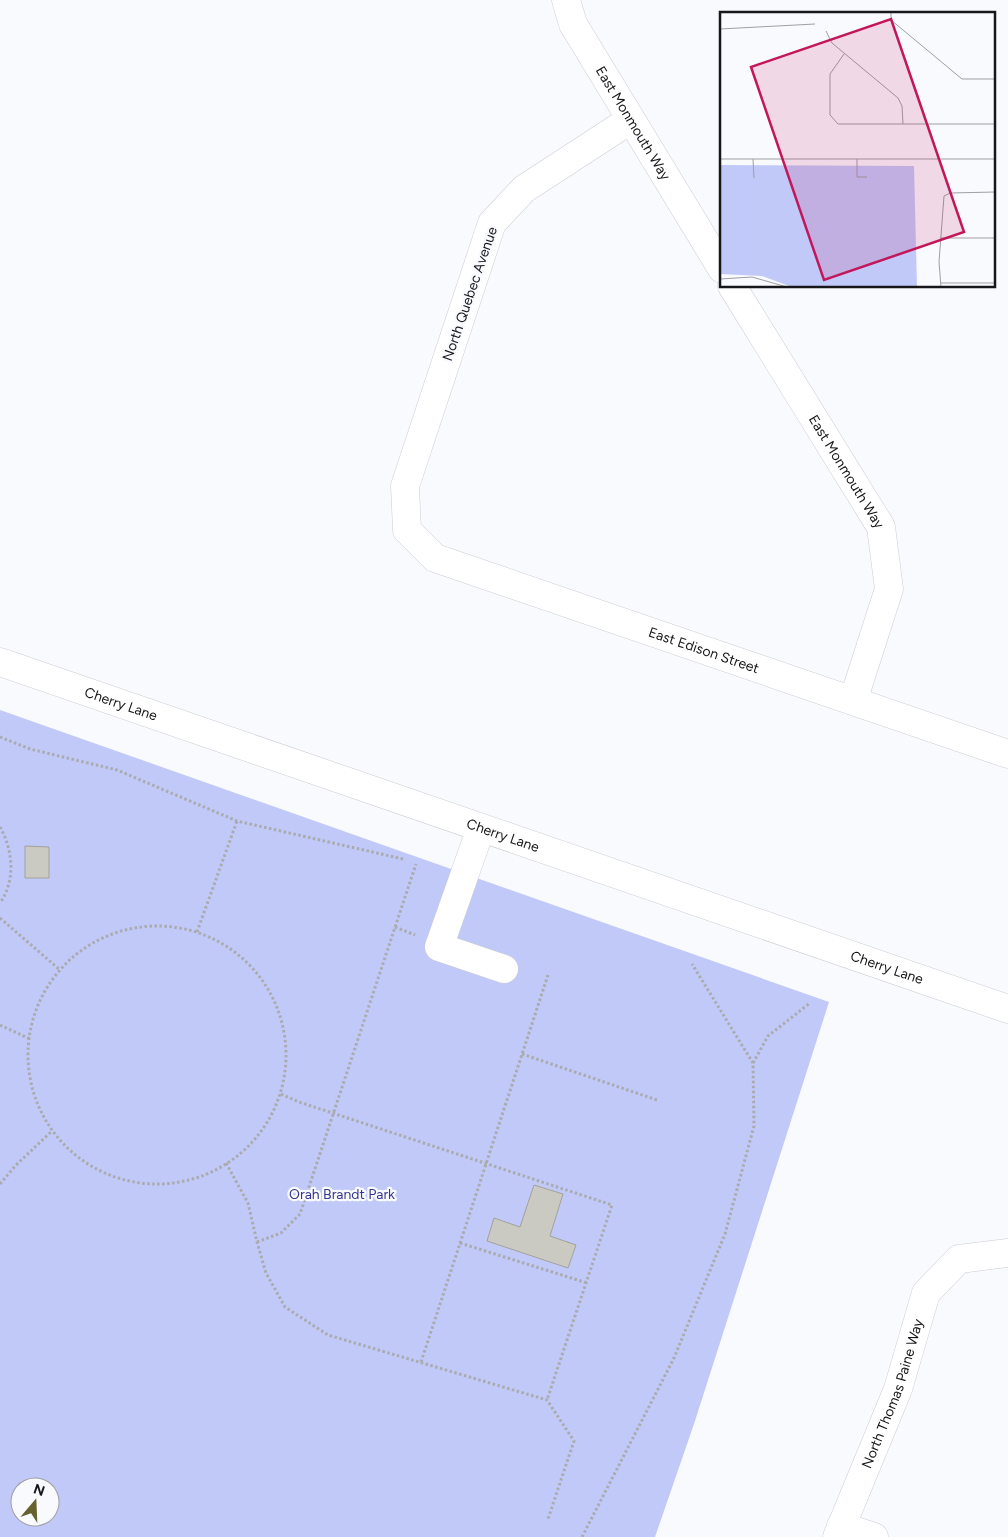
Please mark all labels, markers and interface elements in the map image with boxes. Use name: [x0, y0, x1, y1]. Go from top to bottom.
inset map: [720, 12, 996, 288]
street label: East Monmouth Way: [592, 63, 675, 184]
street label: North Quebec Avenue: [439, 224, 501, 363]
street label: East Monmouth Way: [805, 412, 888, 532]
street label: East Edison Street: [646, 623, 761, 677]
street label: Cherry Lane: [82, 683, 160, 724]
street label: Cherry Lane: [464, 815, 542, 856]
street label: Cherry Lane: [848, 947, 926, 988]
park label: Orah Brandt Park: [289, 1186, 395, 1203]
street label: North Thomas Paine Way: [858, 1316, 927, 1471]
north arrow: [10, 1477, 60, 1527]
text: N: [31, 1480, 47, 1500]

